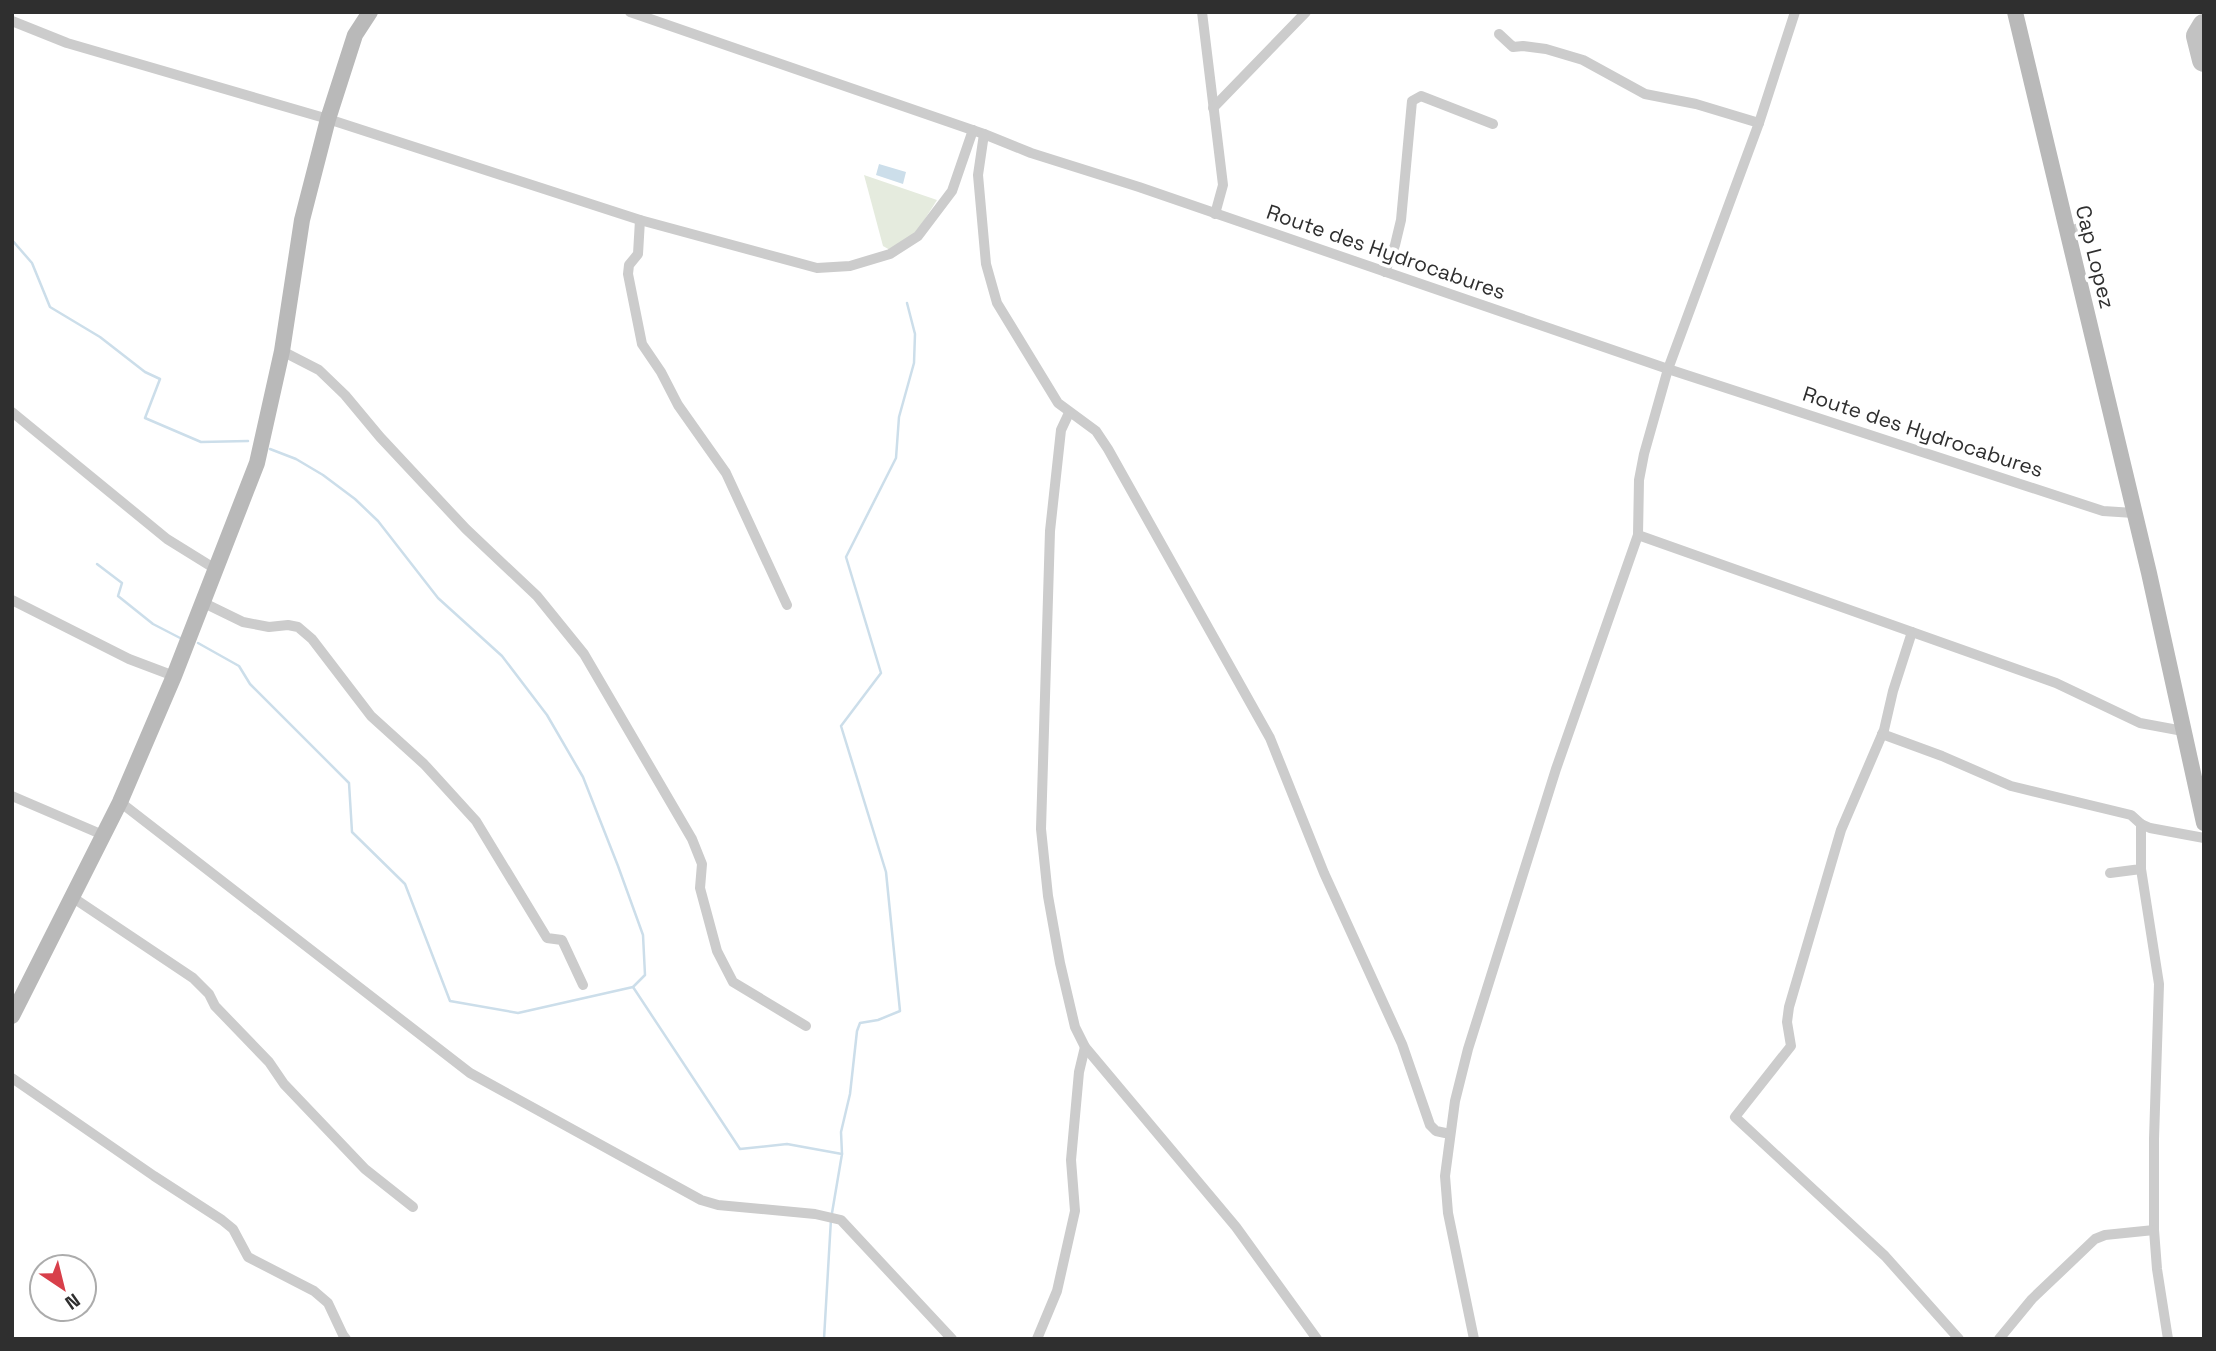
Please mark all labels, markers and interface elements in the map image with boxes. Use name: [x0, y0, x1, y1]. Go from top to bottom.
street label: Route des Hydrocabures: [1263, 198, 1509, 305]
street label: Cap Lopez: [2070, 202, 2121, 311]
street label: Route des Hydrocabures: [1799, 380, 2047, 483]
north arrow: [28, 1253, 98, 1323]
text: N: [60, 1288, 85, 1315]

